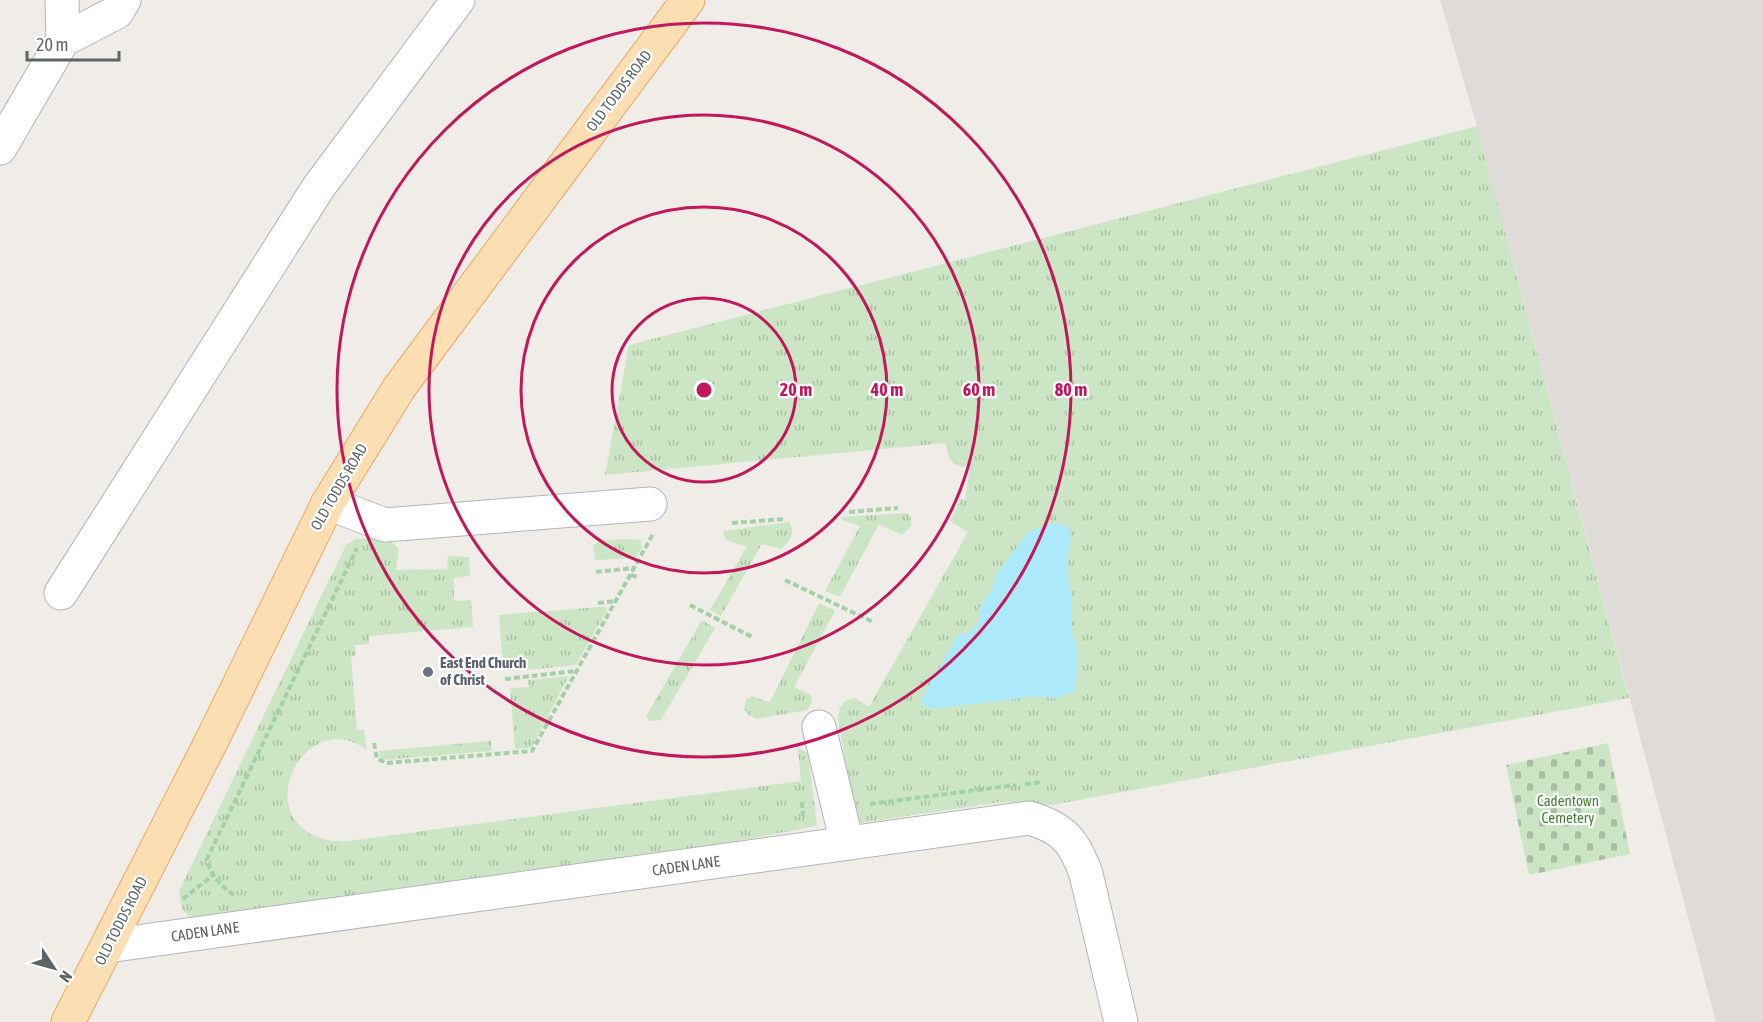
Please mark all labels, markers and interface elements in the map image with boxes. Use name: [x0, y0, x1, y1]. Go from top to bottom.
scale bar: [27, 24, 118, 62]
text: 20 m: [36, 34, 68, 55]
street label: OLD TODDS ROAD: [583, 47, 655, 135]
text: 20 m: [780, 379, 812, 400]
text: 40 m: [870, 379, 903, 400]
text: 60 m: [963, 379, 995, 400]
text: 80 m: [1055, 379, 1087, 400]
centre of rings: [694, 380, 714, 400]
street label: OLD TODDS ROAD: [307, 440, 370, 533]
place label: East End Church of Christ: [440, 654, 526, 688]
marker: East End Church of Christ: [421, 665, 435, 679]
park label: Cadentown Cemetery: [1537, 792, 1599, 826]
street label: CADEN LANE: [651, 852, 721, 879]
street label: OLD TODDS ROAD: [91, 874, 150, 968]
street label: CADEN LANE: [170, 918, 240, 945]
north arrow: [24, 938, 84, 998]
text: N: [56, 968, 76, 986]

